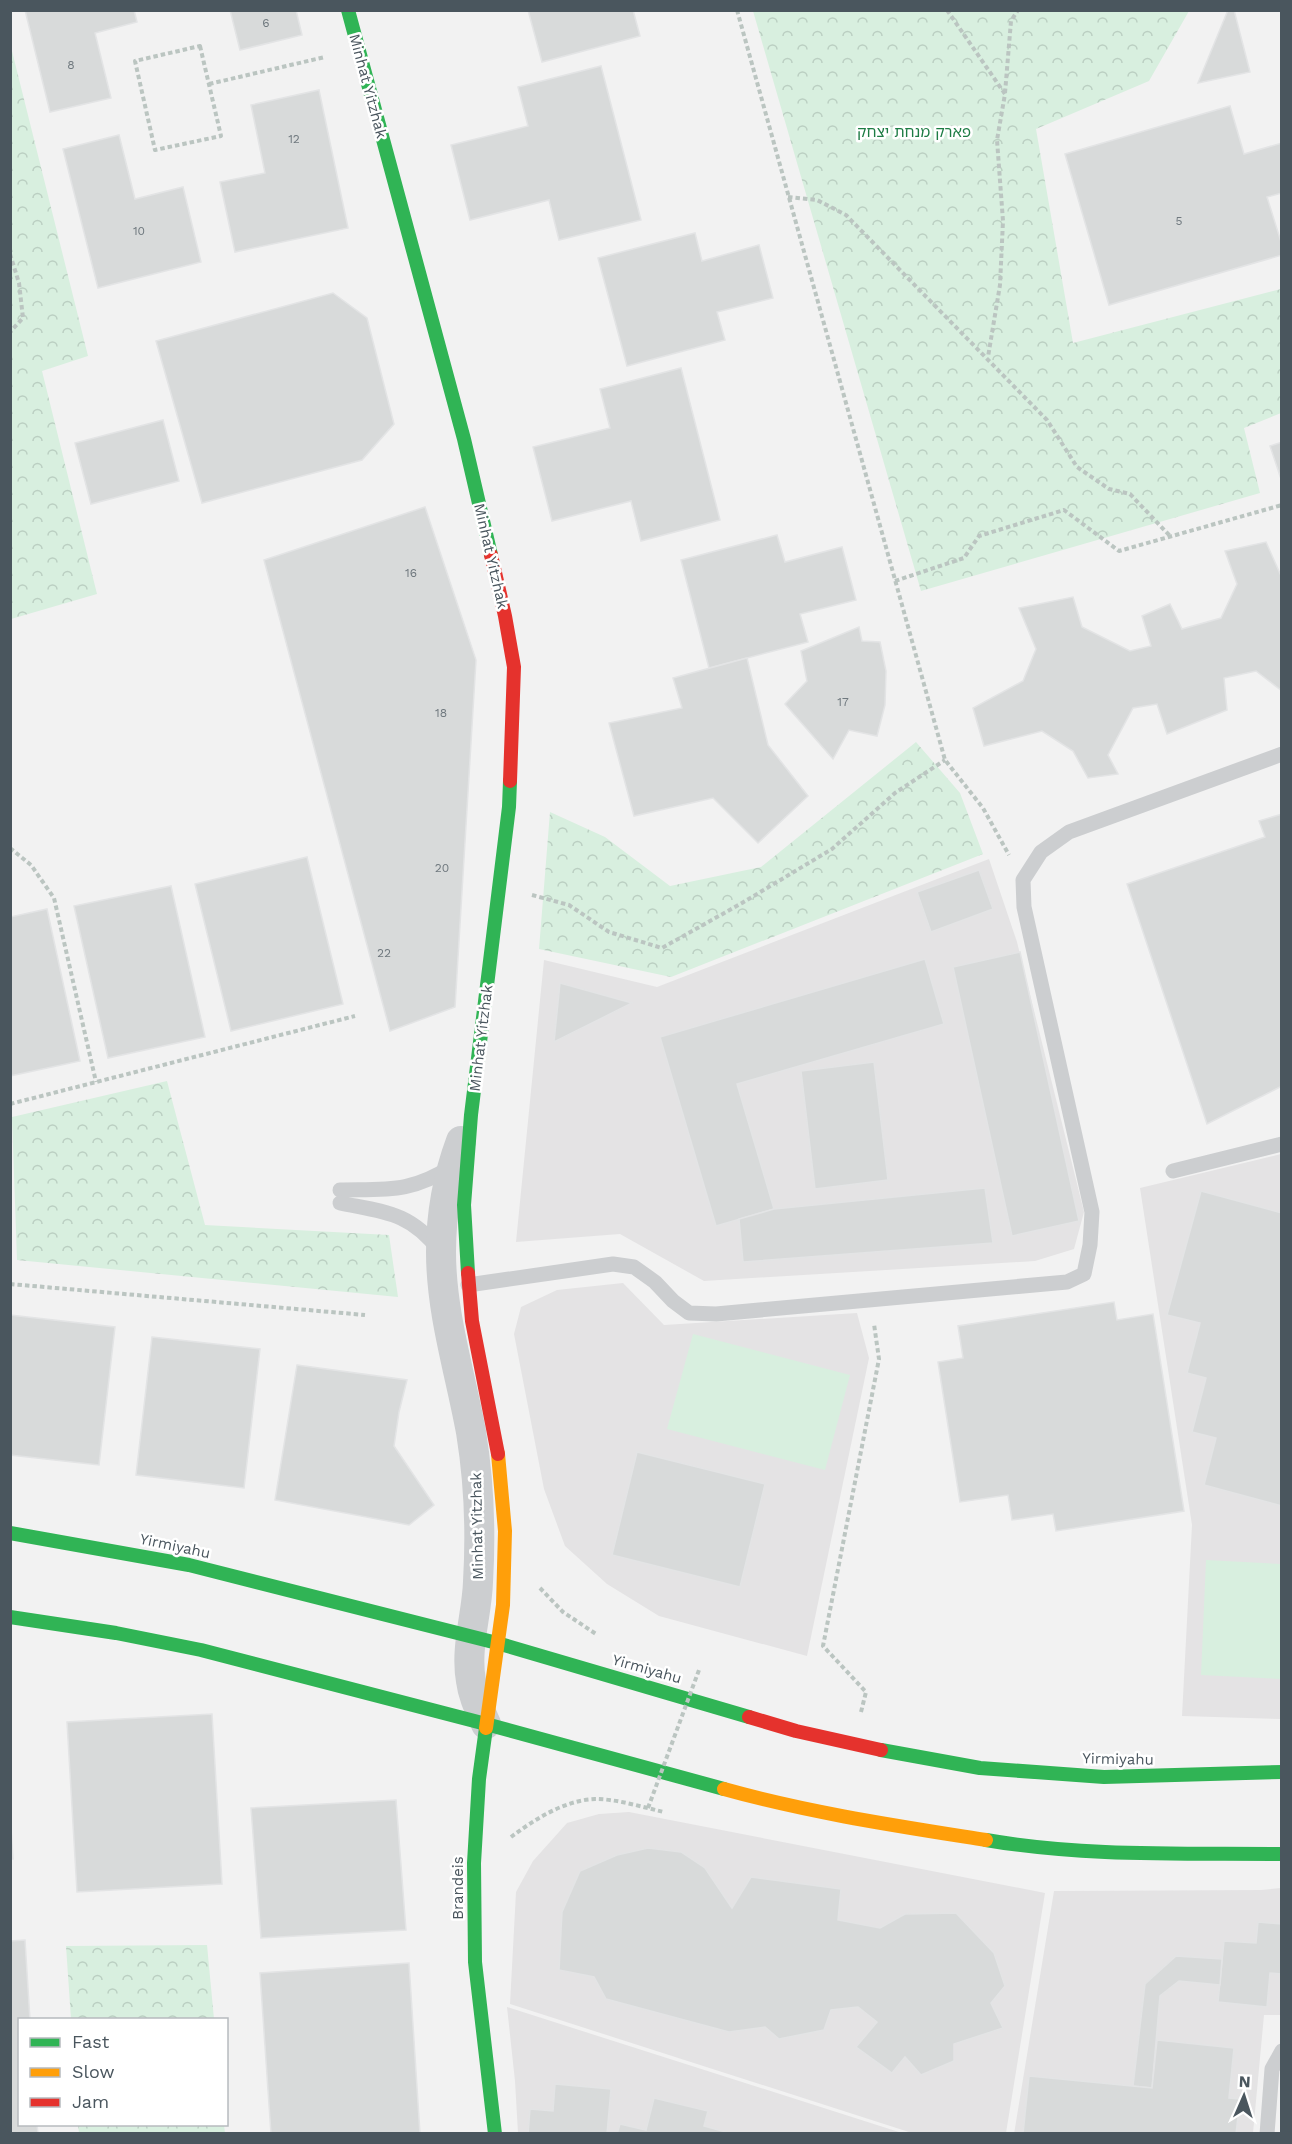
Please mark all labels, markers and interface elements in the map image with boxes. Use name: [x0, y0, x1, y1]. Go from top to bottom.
house number: 6: [262, 16, 270, 30]
street label: Minhat Yitzhak: [345, 32, 391, 141]
house number: 8: [67, 58, 75, 72]
park label: פארק מנחת יצחק: [857, 123, 971, 141]
house number: 12: [288, 132, 300, 146]
house number: 5: [1176, 214, 1183, 228]
house number: 10: [133, 224, 145, 238]
street label: Minhat Yitzhak: [470, 502, 512, 611]
house number: 16: [405, 566, 417, 580]
house number: 17: [837, 695, 849, 709]
house number: 18: [435, 706, 447, 720]
house number: 20: [435, 861, 449, 875]
house number: 22: [377, 946, 391, 960]
street label: Minhat Yitzhak: [466, 983, 497, 1092]
street label: Minhat Yitzhak: [467, 1472, 487, 1580]
street label: Yirmiyahu: [138, 1530, 212, 1562]
street label: Yirmiyahu: [610, 1650, 684, 1688]
street label: Yirmiyahu: [1082, 1749, 1154, 1769]
street label: Brandeis: [449, 1856, 467, 1920]
legend: [18, 2018, 228, 2126]
text: Fast: [72, 2031, 110, 2052]
text: Slow: [72, 2061, 115, 2082]
north arrow: [1214, 2066, 1274, 2126]
text: N: [1238, 2072, 1251, 2091]
text: Jam: [72, 2091, 109, 2112]

